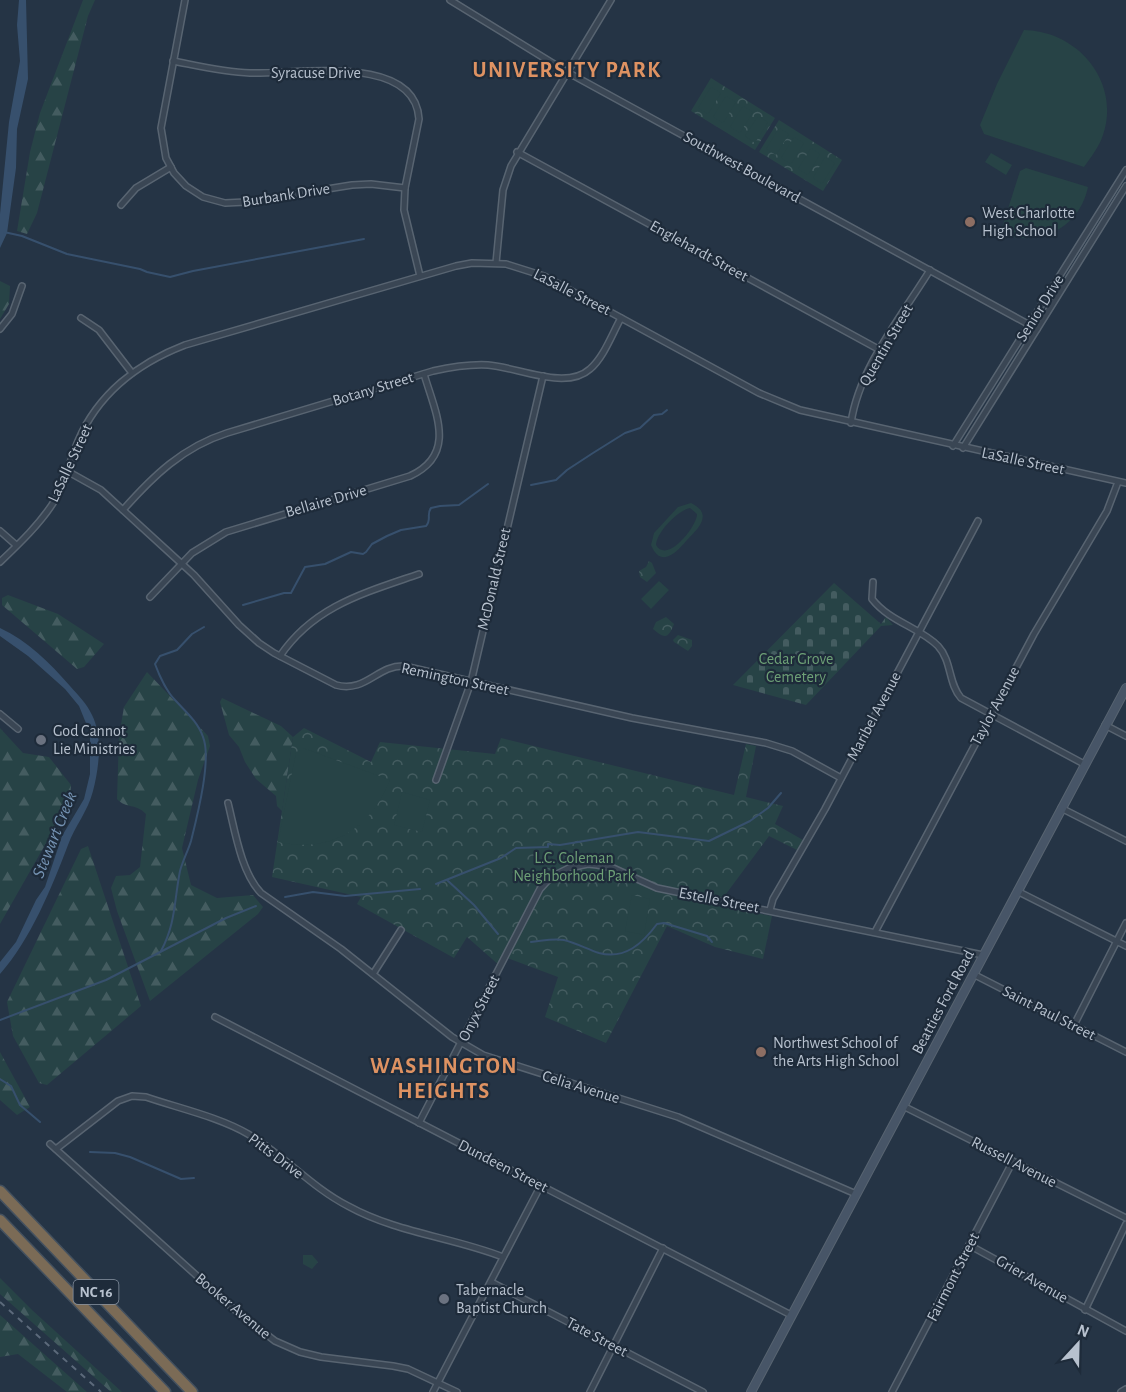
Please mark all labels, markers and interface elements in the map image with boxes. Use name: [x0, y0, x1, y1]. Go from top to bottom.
district label: UNIVERSITY PARK: [472, 59, 662, 81]
street label: Syracuse Drive: [271, 65, 361, 82]
street label: Southwest Boulevard: [681, 128, 803, 206]
street label: Burbank Drive: [241, 180, 331, 210]
place label: West Charlotte High School: [982, 205, 1075, 239]
marker: West Charlotte High School: [963, 215, 977, 229]
street label: Englehardt Street: [647, 217, 751, 285]
street label: LaSalle Street: [531, 266, 613, 318]
street label: Senior Drive: [1013, 272, 1067, 344]
street label: Quentin Street: [856, 301, 917, 389]
street label: Botany Street: [331, 369, 416, 410]
street label: LaSalle Street: [45, 421, 95, 505]
street label: LaSalle Street: [980, 444, 1066, 478]
street label: Bellaire Drive: [284, 482, 368, 520]
street label: McDonald Street: [474, 526, 514, 632]
park label: Cedar Grove Cemetery: [759, 651, 833, 686]
street label: Remington Street: [400, 660, 510, 698]
street label: Taylor Avenue: [968, 664, 1023, 749]
street label: Maribel Avenue: [844, 669, 904, 763]
place label: God Cannot Lie Ministries: [53, 723, 136, 757]
marker: God Cannot Lie Ministries: [34, 733, 48, 747]
water label: Stewart Creek: [30, 789, 80, 881]
park label: L.C. Coleman Neighborhood Park: [513, 850, 636, 884]
street label: Estelle Street: [677, 884, 761, 916]
street label: Beatties Ford Road: [909, 947, 977, 1057]
street label: Onyx Street: [455, 972, 503, 1044]
street label: Saint Paul Street: [1000, 983, 1098, 1043]
place label: Northwest School of the Arts High School: [773, 1035, 899, 1069]
marker: Northwest School of the Arts High School: [754, 1045, 768, 1059]
district label: WASHINGTON HEIGHTS: [370, 1055, 518, 1102]
street label: Celia Avenue: [540, 1068, 622, 1106]
street label: Pitts Drive: [246, 1130, 306, 1182]
street label: Russell Avenue: [969, 1134, 1059, 1190]
street label: Dundeen Street: [456, 1137, 550, 1195]
street label: Fairmont Street: [924, 1230, 982, 1324]
street label: Grier Avenue: [993, 1252, 1071, 1306]
street label: Booker Avenue: [192, 1270, 274, 1342]
road number: NC 16: [74, 1280, 118, 1304]
place label: Tabernacle Baptist Church: [456, 1282, 547, 1316]
marker: Tabernacle Baptist Church: [437, 1292, 451, 1306]
street label: Tate Street: [564, 1314, 630, 1360]
north arrow: [1048, 1314, 1108, 1374]
text: N: [1075, 1322, 1091, 1341]

